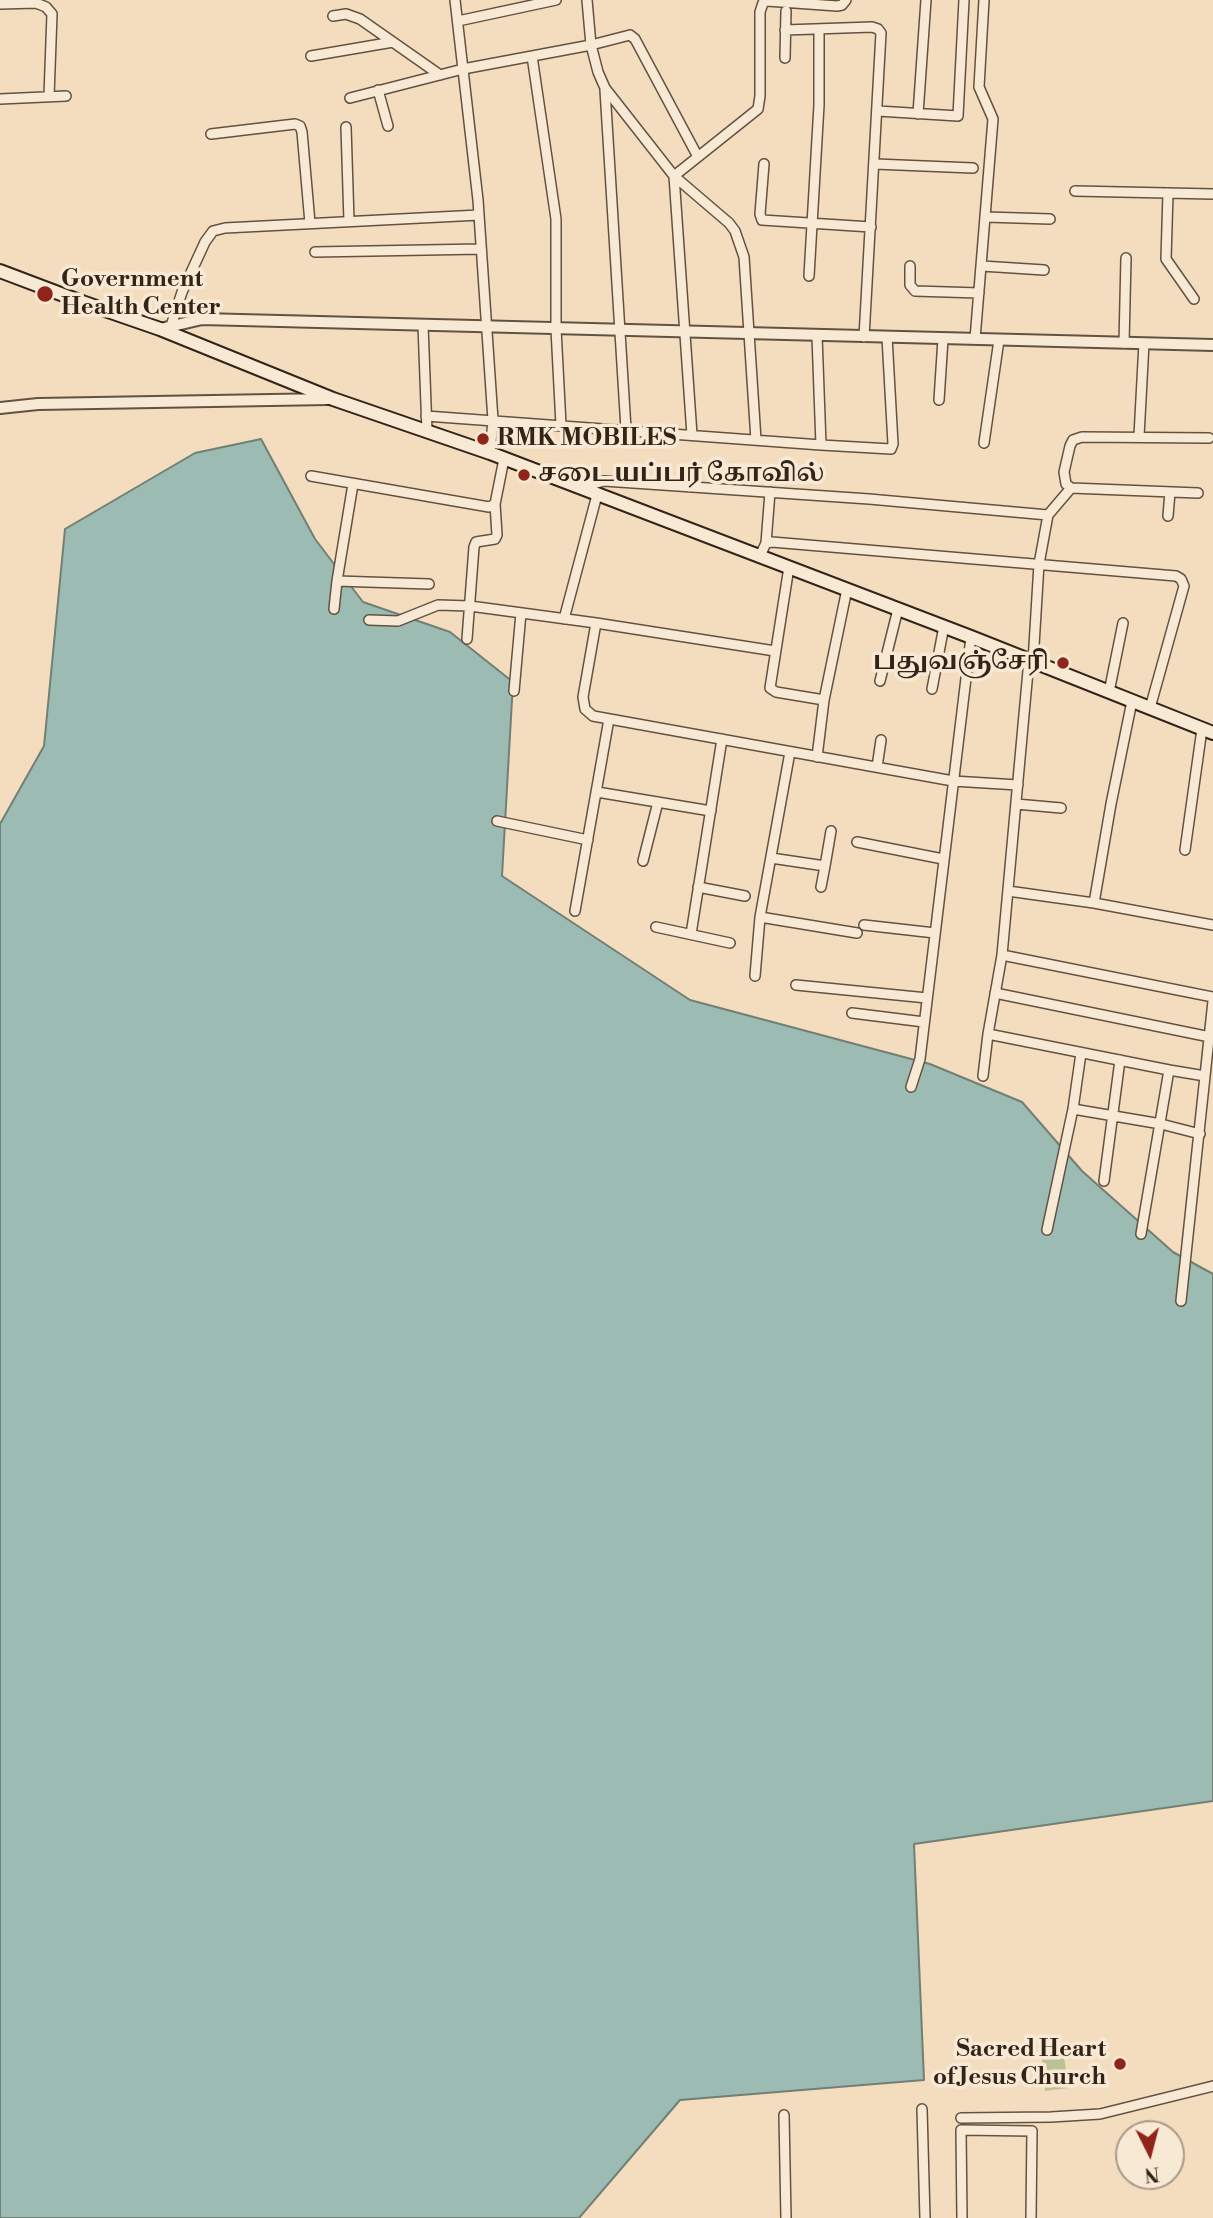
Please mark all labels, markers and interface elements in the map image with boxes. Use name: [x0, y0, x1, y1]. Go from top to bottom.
place label: Government Health Center: [61, 266, 221, 322]
marker: Government Health Center: [35, 284, 55, 304]
place label: RMK MOBILES: [497, 425, 676, 453]
marker: RMK MOBILES: [475, 431, 491, 447]
place label: சடையப்பர் கோவில்: [538, 461, 824, 489]
marker: சடையப்பர் கோவில்: [516, 467, 532, 483]
place label: பதுவஞ்சேரி: [873, 649, 1049, 677]
marker: பதுவஞ்சேரி: [1055, 655, 1071, 671]
place label: Sacred Heart of Jesus Church: [933, 2036, 1106, 2092]
marker: Sacred Heart of Jesus Church: [1112, 2056, 1128, 2072]
north arrow: [1115, 2120, 1185, 2190]
text: N: [1143, 2161, 1161, 2187]

